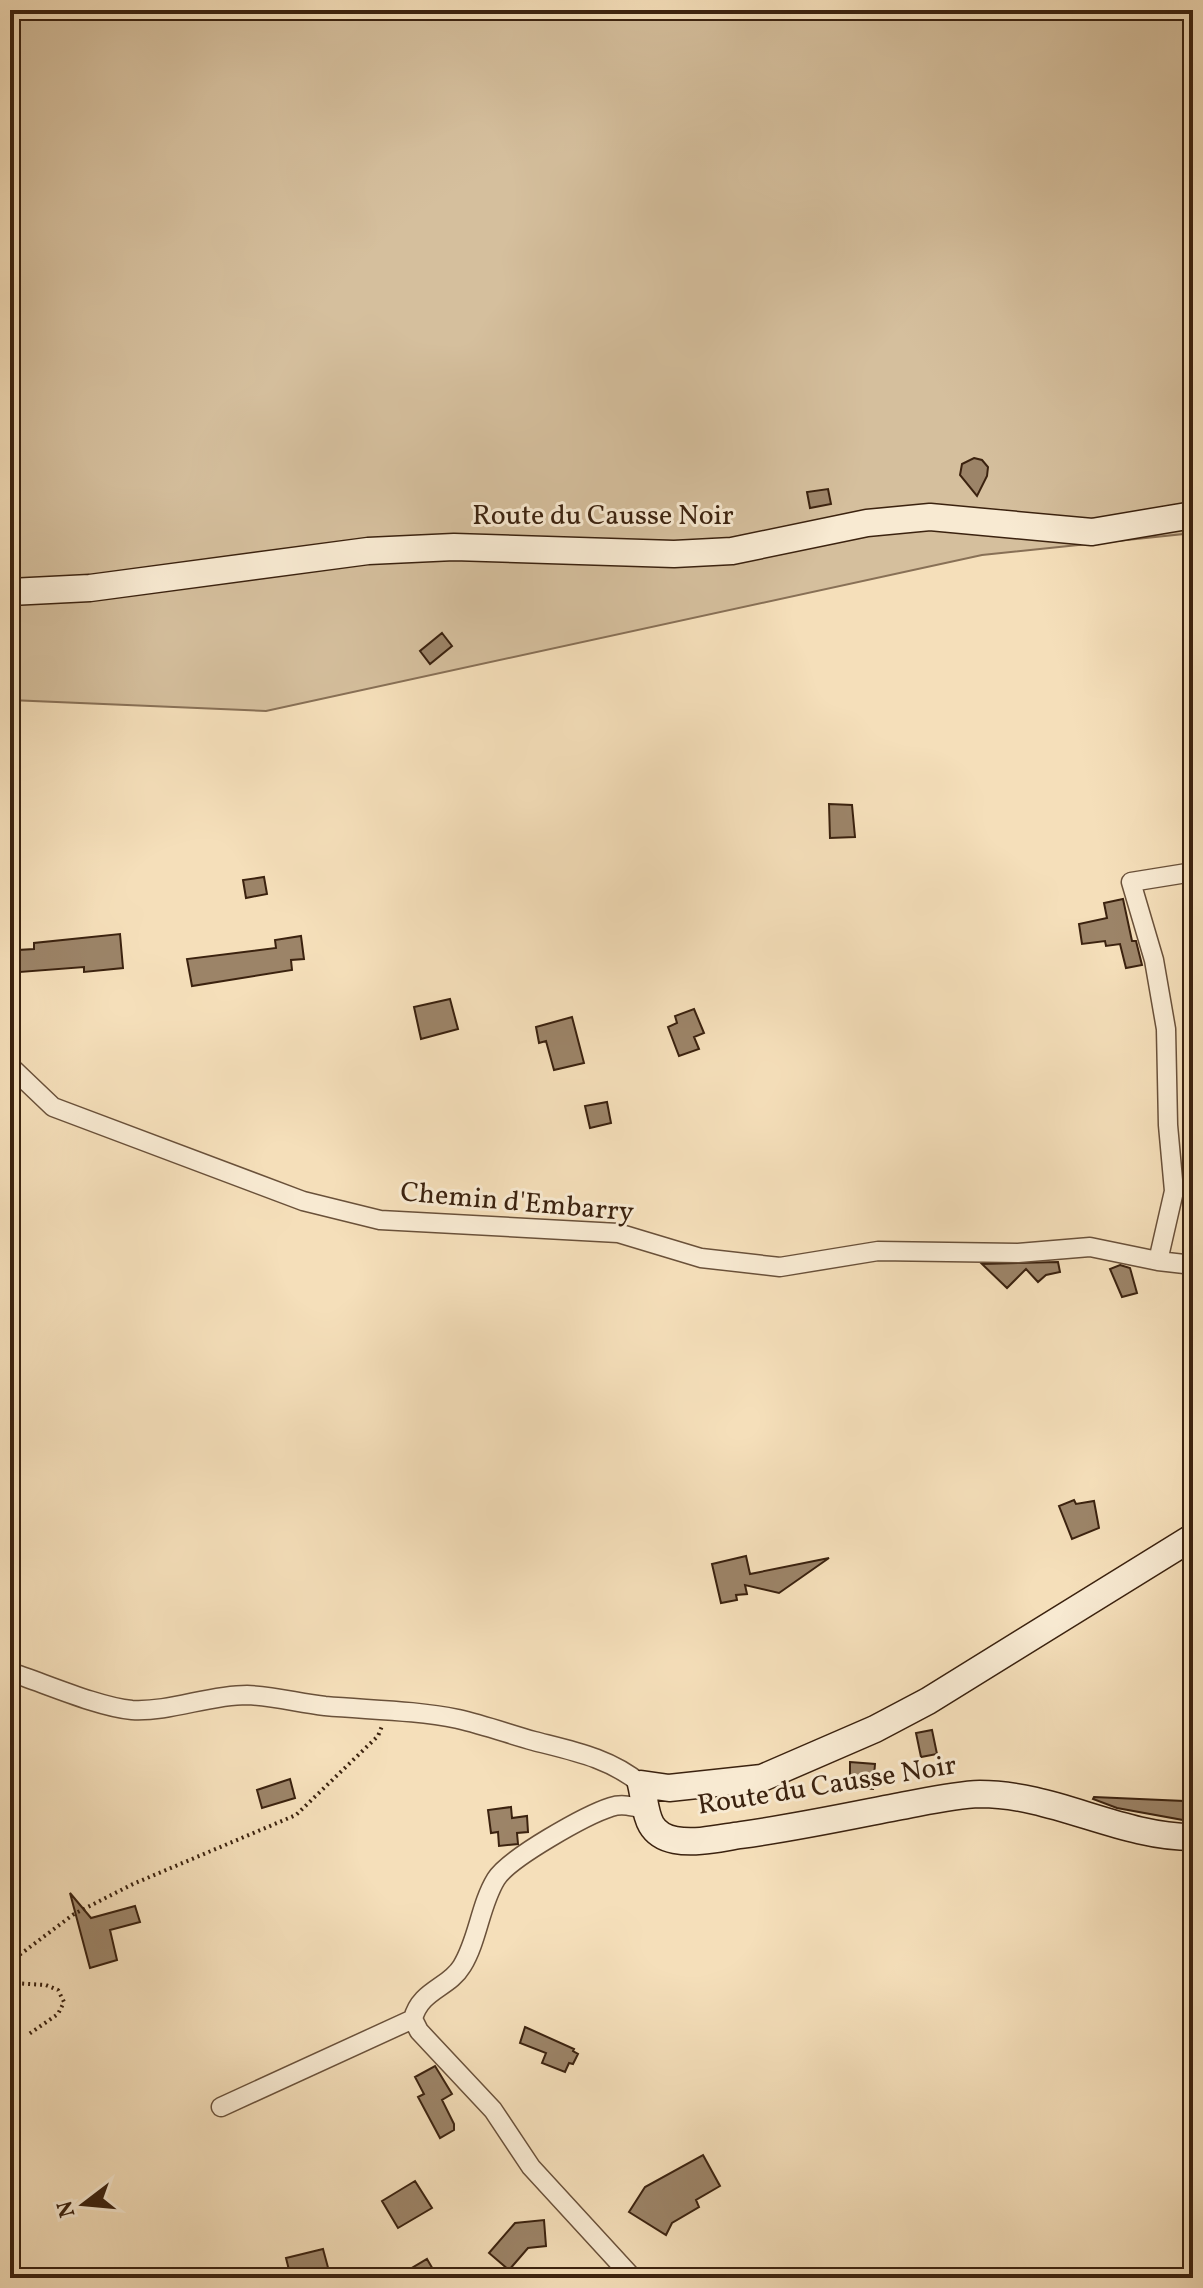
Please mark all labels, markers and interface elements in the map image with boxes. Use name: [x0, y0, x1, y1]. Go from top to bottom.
street label: Route du Causse Noir: [472, 497, 734, 536]
street label: Chemin d'Embarry: [399, 1173, 635, 1233]
street label: Route du Causse Noir: [695, 1746, 959, 1826]
north arrow: [44, 2164, 124, 2244]
text: N: [50, 2197, 84, 2221]

